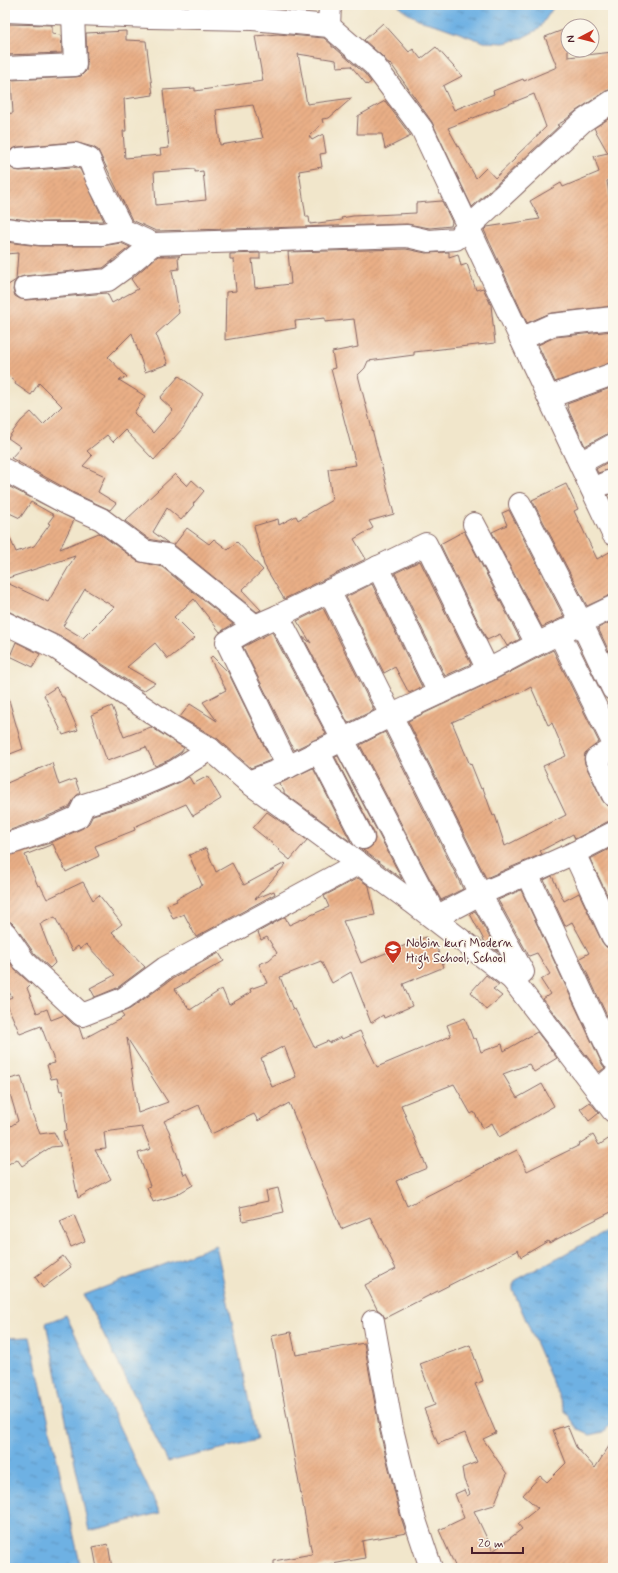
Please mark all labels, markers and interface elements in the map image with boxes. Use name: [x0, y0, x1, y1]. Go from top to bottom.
north arrow: [560, 18, 600, 58]
text: N: [564, 35, 578, 44]
place label: Nobin kuri Modern High School, School: [406, 935, 513, 969]
school or university icon: Nobin kuri Modern High School, School: [383, 939, 403, 964]
scale bar: [472, 1529, 523, 1555]
text: 20 m: [478, 1536, 504, 1552]

